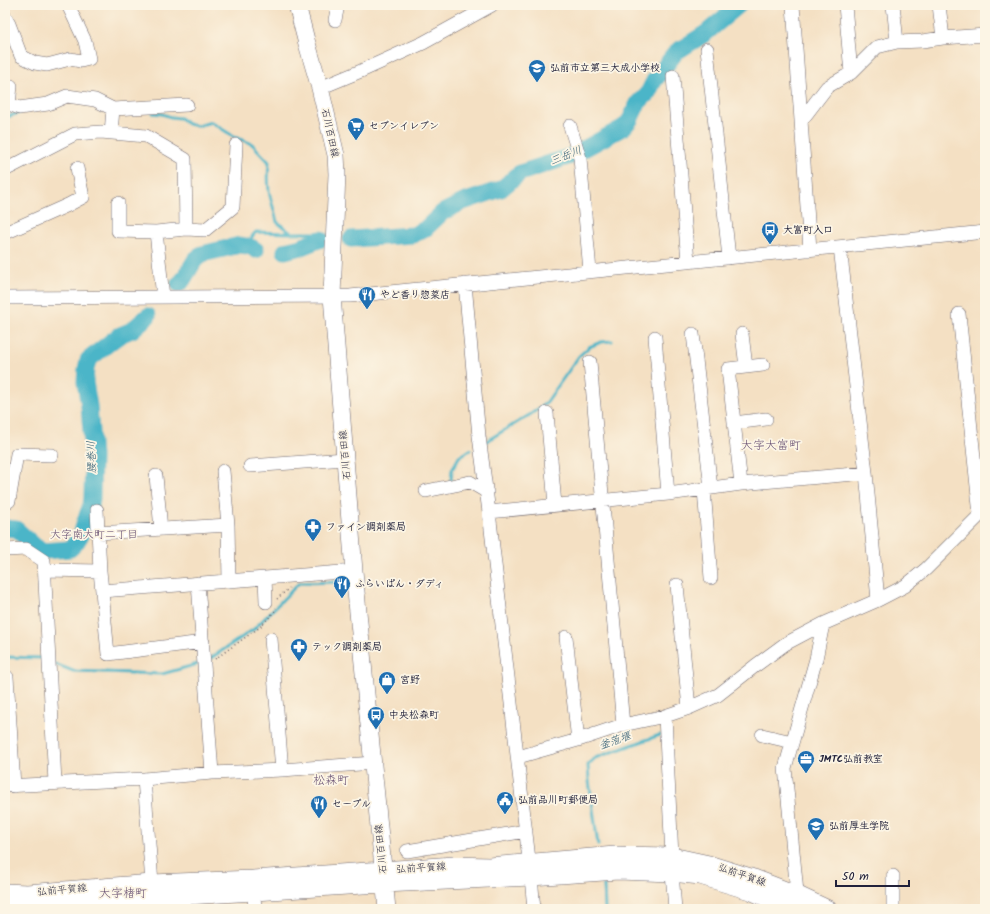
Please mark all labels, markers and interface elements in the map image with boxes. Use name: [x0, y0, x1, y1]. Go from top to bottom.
school or university icon: 弘前市立第三大成小学校: [527, 58, 547, 83]
place label: 弘前市立第三大成小学校: [550, 60, 660, 76]
street label: 石川百田線: [317, 107, 343, 159]
supermarket icon: セブンイレブン: [346, 116, 366, 141]
place label: セブンイレブン: [369, 118, 439, 134]
water label: 三岳川: [547, 141, 585, 171]
bus stop icon: 大富町入口: [760, 220, 780, 245]
place label: 大富町入口: [783, 222, 833, 238]
restaurant icon: やど香り惣菜店: [357, 285, 377, 310]
place label: やど香り惣菜店: [380, 287, 450, 303]
street label: 石川百田線: [335, 429, 355, 481]
district label: 大字大富町: [741, 436, 801, 455]
water label: 腰巻川: [82, 440, 102, 474]
pharmacy icon: ファイン調剤薬局: [303, 517, 323, 542]
place label: ファイン調剤薬局: [326, 519, 406, 535]
district label: 大字南大町二丁目: [50, 526, 138, 544]
restaurant icon: ふらいぱん・ダディ: [332, 574, 352, 599]
place label: ふらいぱん・ダディ: [355, 576, 444, 592]
pharmacy icon: テック調剤薬局: [289, 637, 309, 662]
place label: テック調剤薬局: [312, 639, 382, 655]
shop icon: 宮野: [377, 670, 397, 695]
place label: 宮野: [400, 672, 420, 688]
bus stop icon: 中央松森町: [366, 705, 386, 730]
place label: 中央松森町: [389, 707, 439, 723]
water label: 釜萢堰: [596, 727, 634, 755]
office icon: JMTC弘前教室: [796, 749, 816, 774]
place label: JMTC弘前教室: [819, 751, 883, 767]
district label: 松森町: [313, 771, 349, 790]
public building icon: 弘前品川町郵便局: [495, 790, 515, 815]
place label: 弘前品川町郵便局: [518, 792, 598, 808]
restaurant icon: セーブル: [309, 794, 329, 819]
place label: セーブル: [332, 796, 371, 812]
school or university icon: 弘前厚生学院: [806, 816, 826, 841]
place label: 弘前厚生学院: [829, 818, 889, 834]
street label: 石川百田線: [370, 823, 392, 875]
street label: 弘前平賀線: [396, 858, 446, 878]
street label: 弘前平賀線: [716, 859, 768, 891]
scale bar: [836, 862, 909, 888]
text: 50 m: [842, 867, 869, 886]
street label: 弘前平賀線: [36, 880, 88, 900]
district label: 大字楮町: [99, 884, 147, 903]

